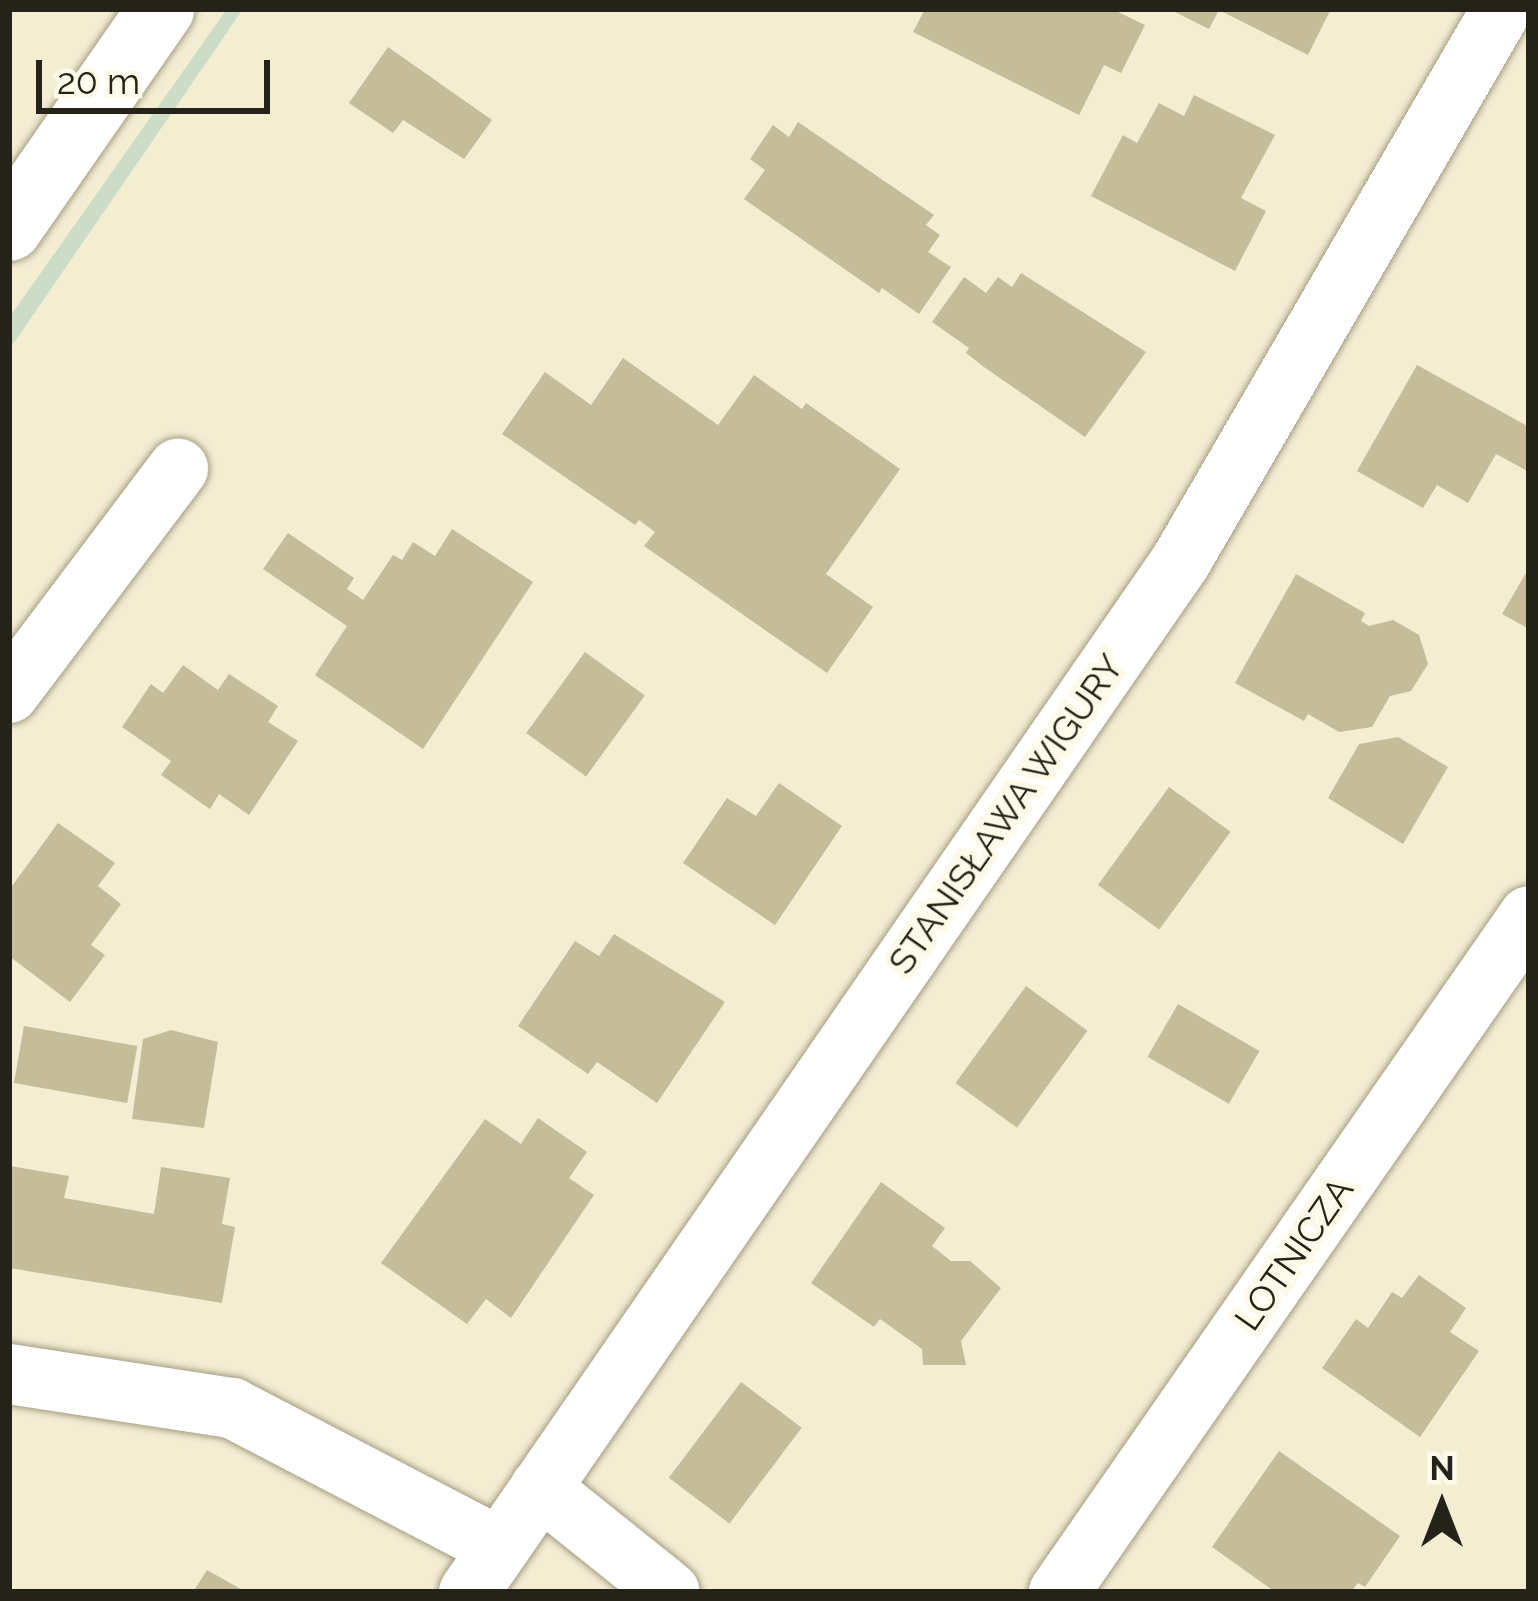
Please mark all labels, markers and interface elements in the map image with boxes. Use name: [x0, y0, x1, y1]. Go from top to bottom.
scale bar: [42, 36, 276, 110]
text: 20 m: [57, 60, 140, 102]
street label: STANISŁAWA WIGURY: [879, 645, 1133, 983]
street label: LOTNICZA: [1226, 1169, 1362, 1339]
north arrow: [1382, 1445, 1502, 1565]
text: N: [1429, 1449, 1455, 1488]

